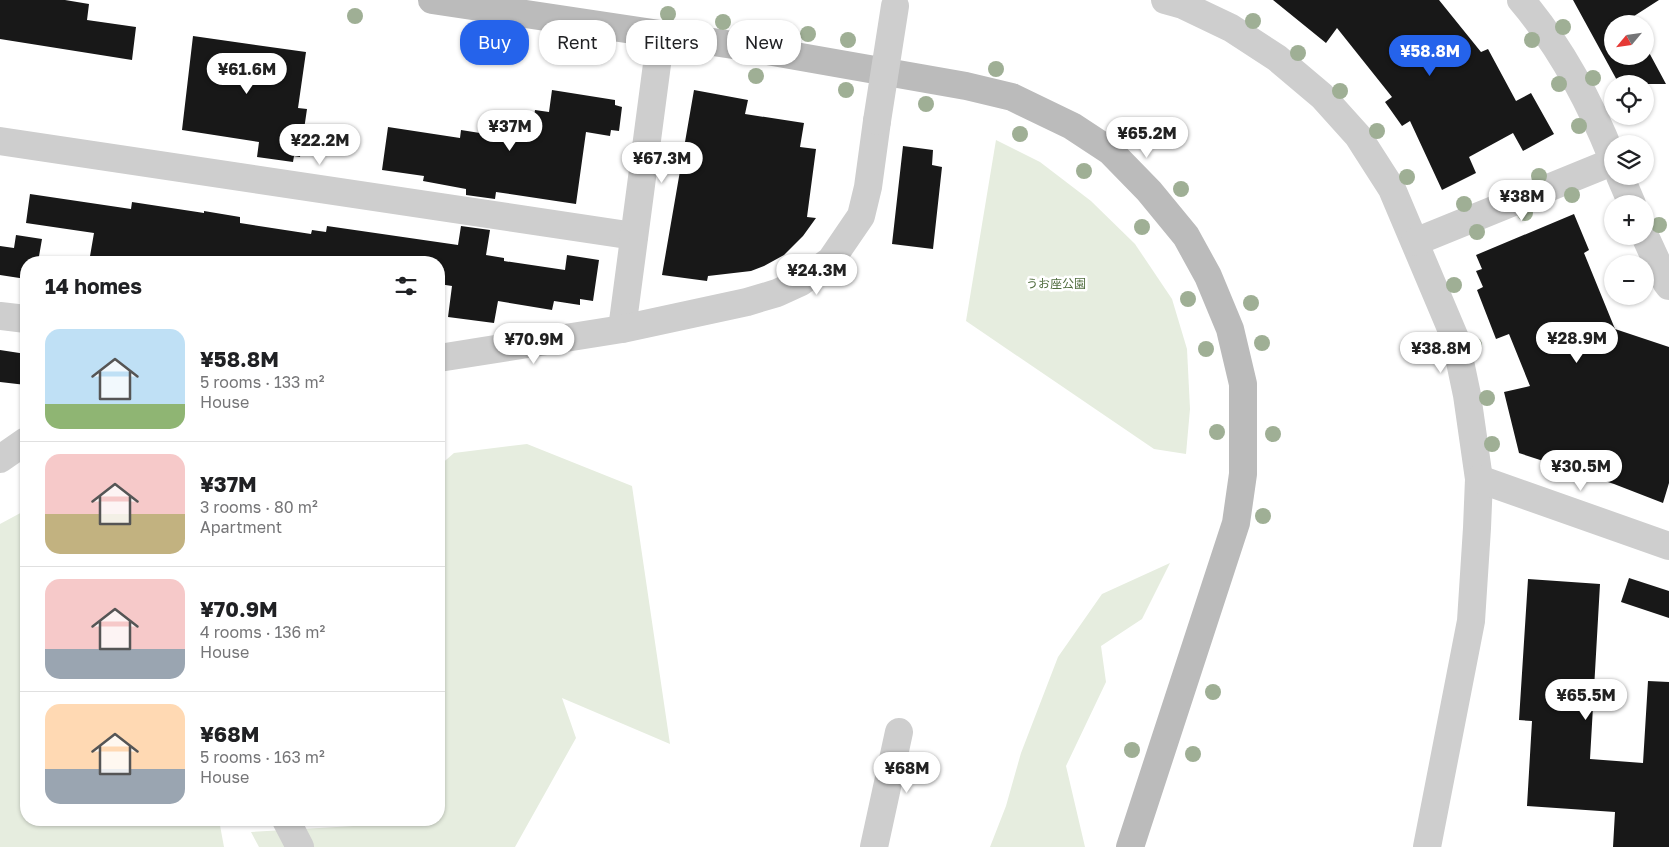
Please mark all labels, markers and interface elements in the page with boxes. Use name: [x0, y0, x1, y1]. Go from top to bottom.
north arrow: [1604, 15, 1654, 65]
map controls: [1604, 15, 1654, 305]
chip: Buy: [460, 20, 529, 65]
chip: Rent: [539, 20, 616, 65]
chip: Filters: [626, 20, 717, 65]
chip: New: [727, 20, 801, 65]
pin: ¥58.8M: [1389, 34, 1471, 77]
text: ¥58.8M: [1400, 41, 1460, 61]
pin: ¥61.6M: [206, 52, 288, 95]
text: ¥61.6M: [218, 59, 276, 79]
button: locate: [1604, 75, 1654, 125]
pin: ¥37M: [480, 110, 540, 152]
text: ¥37M: [488, 116, 532, 136]
pin: ¥65.2M: [1106, 116, 1188, 159]
text: ¥65.2M: [1117, 123, 1177, 143]
pin: ¥22.2M: [279, 124, 361, 166]
text: ¥22.2M: [290, 130, 350, 150]
button: layers: [1604, 135, 1654, 185]
pin: ¥67.3M: [621, 142, 703, 184]
text: ¥67.3M: [633, 148, 691, 168]
pin: ¥38M: [1492, 180, 1552, 222]
text: ¥38M: [1500, 186, 1544, 206]
button: +: [1604, 195, 1654, 245]
pin: ¥24.3M: [776, 254, 858, 296]
button: −: [1604, 255, 1654, 305]
text: ¥24.3M: [787, 260, 847, 280]
icon: filters: [392, 272, 420, 300]
text: 14 homes: [45, 273, 142, 299]
park label: うお座公園: [1026, 276, 1086, 291]
pin: ¥70.9M: [493, 322, 575, 365]
pin: ¥28.9M: [1536, 322, 1618, 364]
text: ¥28.9M: [1547, 328, 1607, 348]
text: ¥70.9M: [504, 329, 564, 349]
pin: ¥38.8M: [1400, 332, 1482, 374]
text: ¥38.8M: [1411, 338, 1471, 358]
text: ¥58.8M: [200, 346, 279, 372]
icon: home: [85, 349, 145, 409]
text: 5 rooms · 133 m²: [200, 372, 324, 392]
text: House: [200, 392, 249, 412]
pin: ¥30.5M: [1540, 450, 1622, 492]
text: ¥30.5M: [1551, 456, 1611, 476]
text: ¥37M: [200, 471, 257, 497]
icon: home: [85, 474, 145, 534]
text: 3 rooms · 80 m²: [200, 497, 318, 517]
text: Apartment: [200, 517, 282, 537]
text: ¥70.9M: [200, 596, 278, 622]
icon: home: [85, 599, 145, 659]
text: 4 rooms · 136 m²: [200, 622, 325, 642]
text: House: [200, 642, 249, 662]
pin: ¥65.5M: [1545, 678, 1627, 721]
text: ¥65.5M: [1556, 685, 1616, 705]
text: ¥68M: [200, 721, 259, 747]
icon: home: [85, 724, 145, 784]
text: 5 rooms · 163 m²: [200, 747, 325, 767]
pin: ¥68M: [877, 752, 937, 794]
text: ¥68M: [884, 758, 930, 778]
text: House: [200, 767, 249, 787]

